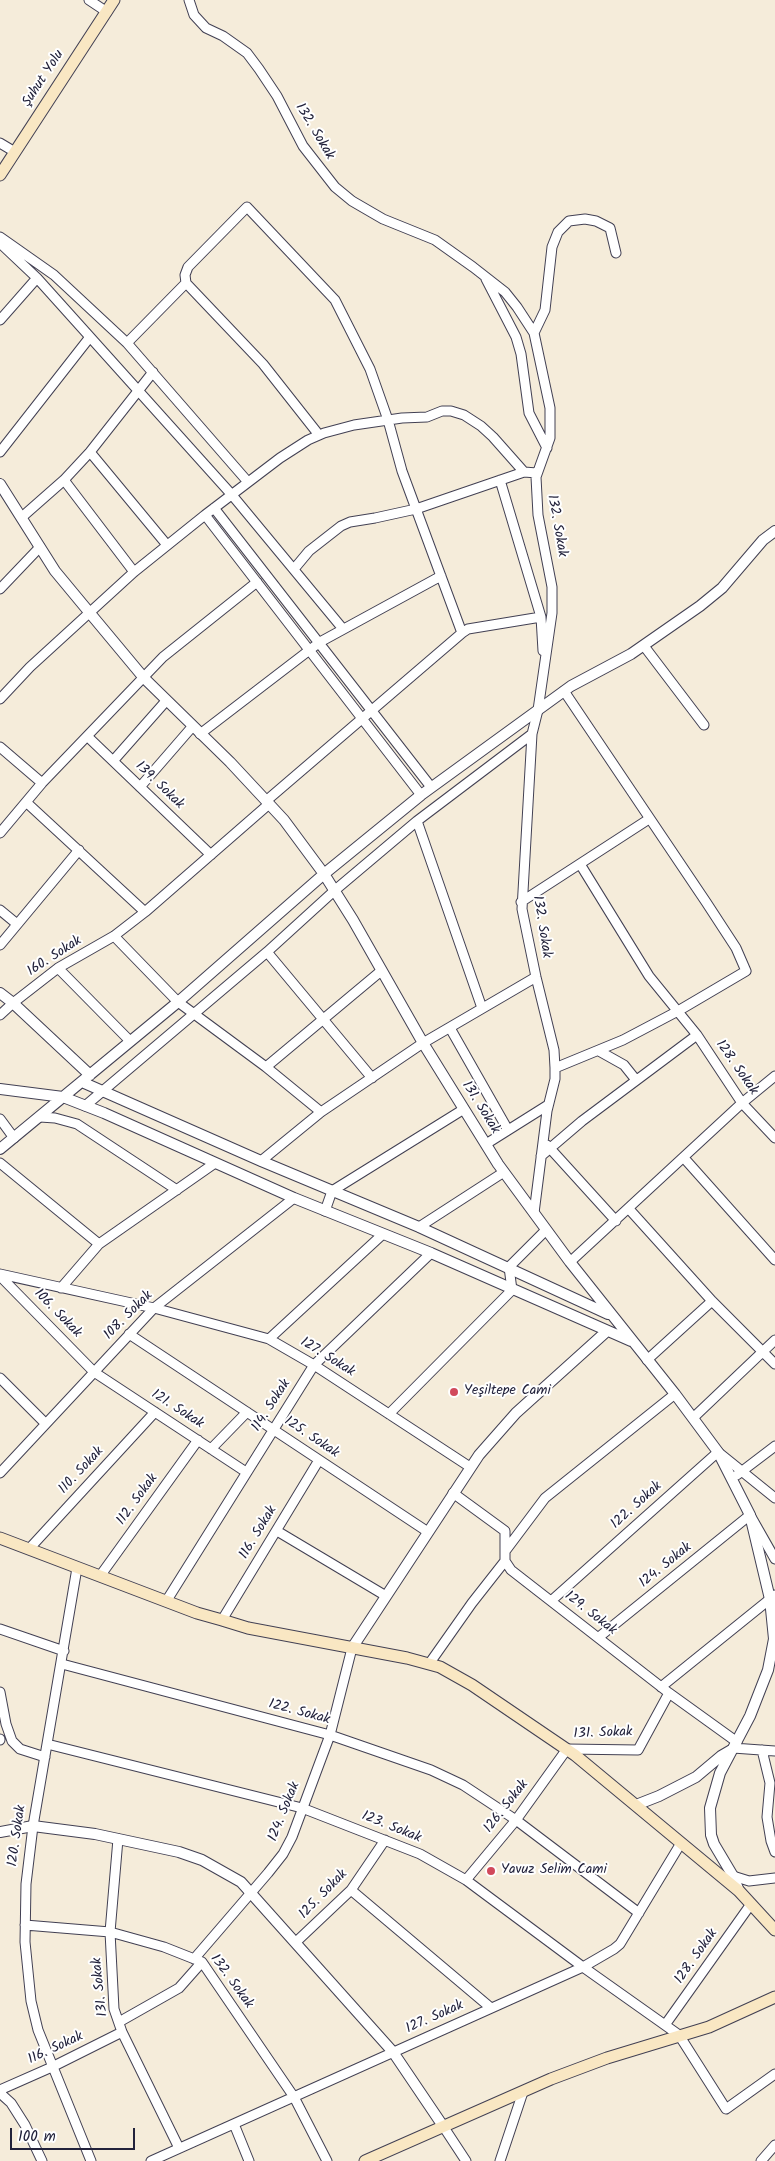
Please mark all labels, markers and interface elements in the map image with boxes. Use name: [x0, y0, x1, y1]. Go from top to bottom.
street label: Şuhut Yolu: [19, 48, 69, 110]
street label: 132. Sokak: [291, 101, 337, 163]
street label: 132. Sokak: [542, 494, 570, 558]
street label: 139. Sokak: [131, 759, 187, 813]
street label: 132. Sokak: [528, 895, 554, 959]
street label: 160. Sokak: [25, 933, 85, 981]
street label: 128. Sokak: [711, 1037, 761, 1099]
street label: 131. Sokak: [457, 1078, 503, 1138]
street label: 106. Sokak: [30, 1286, 84, 1342]
street label: 108. Sokak: [101, 1288, 157, 1344]
street label: 127. Sokak: [297, 1335, 357, 1381]
street label: 114. Sokak: [249, 1377, 295, 1435]
place label: Yeşiltepe Cami: [464, 1384, 551, 1400]
marker: Yeşiltepe Cami: [448, 1386, 460, 1398]
street label: 121. Sokak: [148, 1387, 206, 1433]
street label: 125. Sokak: [280, 1414, 342, 1462]
street label: 110. Sokak: [56, 1444, 108, 1498]
street label: 112. Sokak: [114, 1471, 162, 1529]
street label: 122. Sokak: [608, 1479, 666, 1533]
street label: 116. Sokak: [237, 1503, 281, 1563]
street label: 124. Sokak: [636, 1540, 696, 1592]
street label: 129. Sokak: [560, 1588, 620, 1640]
street label: 122. Sokak: [266, 1697, 332, 1729]
street label: 131. Sokak: [573, 1725, 633, 1743]
street label: 126. Sokak: [481, 1777, 533, 1837]
street label: 124. Sokak: [265, 1780, 305, 1844]
street label: 120. Sokak: [5, 1804, 31, 1868]
street label: 123. Sokak: [359, 1808, 423, 1848]
place label: Yavuz Selim Cami: [501, 1863, 607, 1879]
marker: Yavuz Selim Cami: [485, 1865, 497, 1877]
street label: 125. Sokak: [296, 1867, 352, 1923]
street label: 128. Sokak: [672, 1926, 722, 1988]
street label: 132. Sokak: [206, 1952, 256, 2012]
street label: 131. Sokak: [90, 1957, 112, 2017]
street label: 127. Sokak: [404, 1998, 466, 2038]
street label: 116. Sokak: [26, 2029, 86, 2069]
scale bar: [12, 2118, 138, 2150]
text: 100 m: [18, 2125, 56, 2149]

